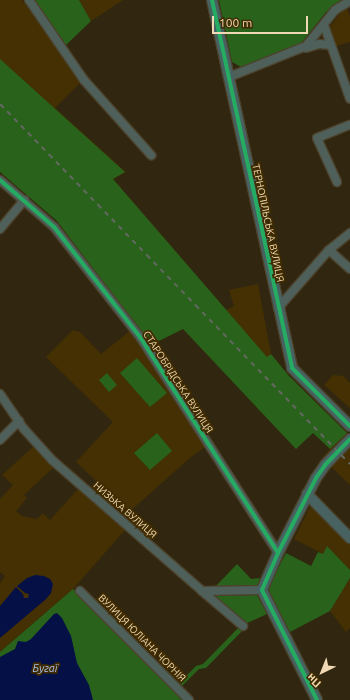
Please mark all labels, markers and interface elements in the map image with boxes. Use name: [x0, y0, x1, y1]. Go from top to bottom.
scale bar: [214, 8, 310, 34]
text: 100 m: [219, 16, 252, 29]
street label: ТЕРНОПІЛЬСЬКА ВУЛИЦЯ: [250, 163, 286, 283]
street label: СТАРОБРІДСЬКА ВУЛИЦЯ: [140, 329, 216, 435]
street label: НИЗЬКА ВУЛИЦЯ: [91, 479, 159, 541]
street label: ВУЛИЦЯ ЮЛІАНА ЧОРНІЯ: [96, 592, 188, 684]
north arrow: [302, 652, 342, 692]
water label: Бугаї: [33, 661, 57, 675]
text: Пн: [304, 671, 323, 690]

